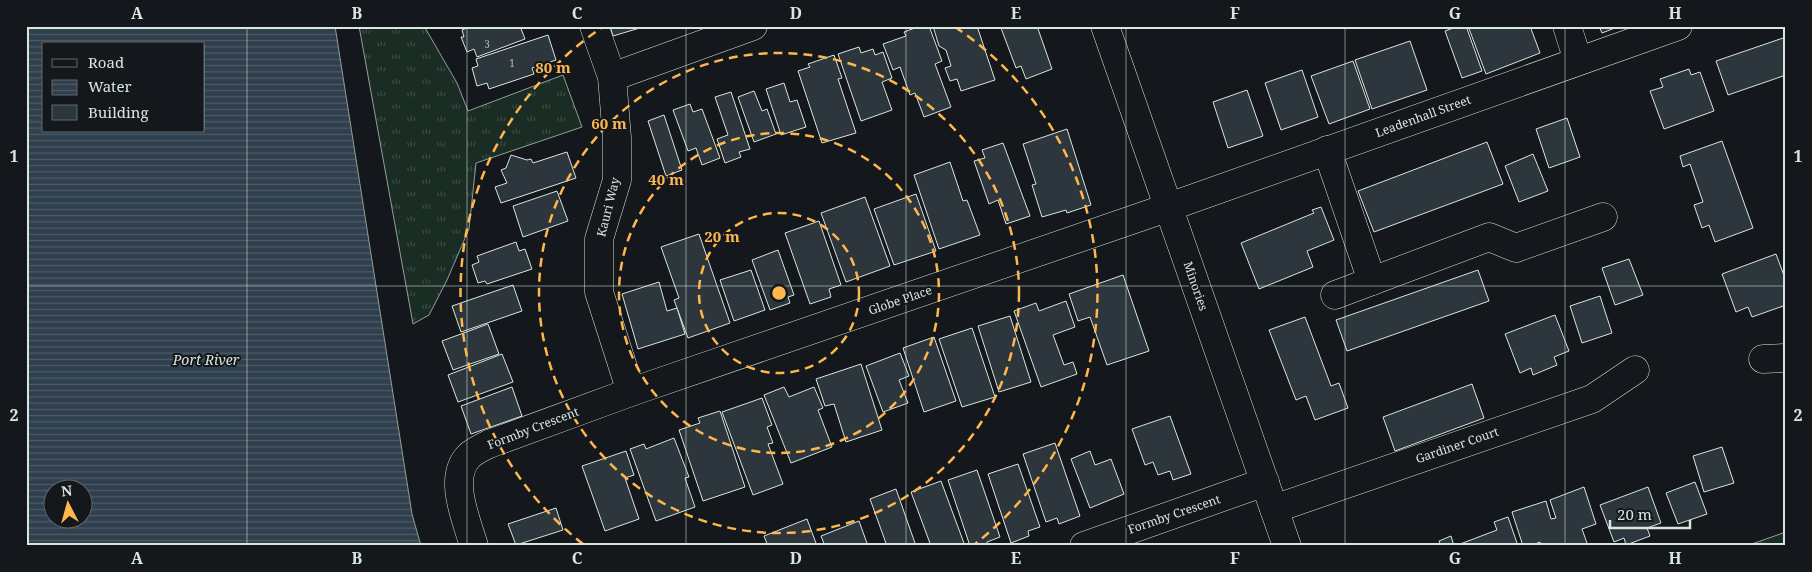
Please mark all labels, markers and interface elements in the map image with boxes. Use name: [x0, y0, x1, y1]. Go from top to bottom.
text: A: [131, 2, 144, 24]
text: B: [352, 2, 363, 24]
text: C: [572, 2, 583, 24]
text: D: [790, 2, 802, 24]
text: E: [1011, 2, 1021, 24]
text: F: [1230, 2, 1240, 24]
text: G: [1449, 2, 1461, 24]
text: H: [1668, 2, 1682, 24]
house number: 3: [484, 37, 490, 51]
legend: [42, 42, 205, 132]
text: Road: [88, 52, 124, 72]
house number: 1: [509, 56, 515, 70]
text: 80 m: [535, 57, 571, 77]
text: Water: [88, 76, 131, 96]
street label: Leadenhall Street: [1373, 91, 1473, 141]
text: Building: [88, 102, 149, 122]
text: 60 m: [591, 113, 627, 133]
text: 1: [9, 145, 19, 167]
text: 1: [1793, 145, 1803, 167]
text: 40 m: [648, 169, 684, 189]
street label: Kauri Way: [592, 175, 624, 238]
text: 20 m: [704, 226, 740, 246]
street label: Minories: [1180, 259, 1212, 313]
street label: Globe Place: [866, 281, 934, 319]
centre of rings: [770, 284, 788, 302]
water label: Port River: [172, 350, 240, 369]
street label: Formby Crescent: [485, 403, 581, 453]
text: 2: [9, 404, 19, 426]
text: 2: [1793, 404, 1803, 426]
street label: Gardiner Court: [1413, 423, 1501, 467]
north arrow: [42, 480, 92, 530]
text: N: [60, 481, 73, 501]
street label: Formby Crescent: [1126, 490, 1222, 538]
scale bar: [1610, 497, 1690, 529]
text: 20 m: [1617, 504, 1652, 524]
text: A: [131, 547, 144, 569]
text: B: [352, 547, 363, 569]
text: C: [572, 547, 583, 569]
text: D: [790, 547, 802, 569]
text: E: [1011, 547, 1021, 569]
text: F: [1230, 547, 1240, 569]
text: G: [1449, 547, 1461, 569]
text: H: [1668, 547, 1682, 569]

